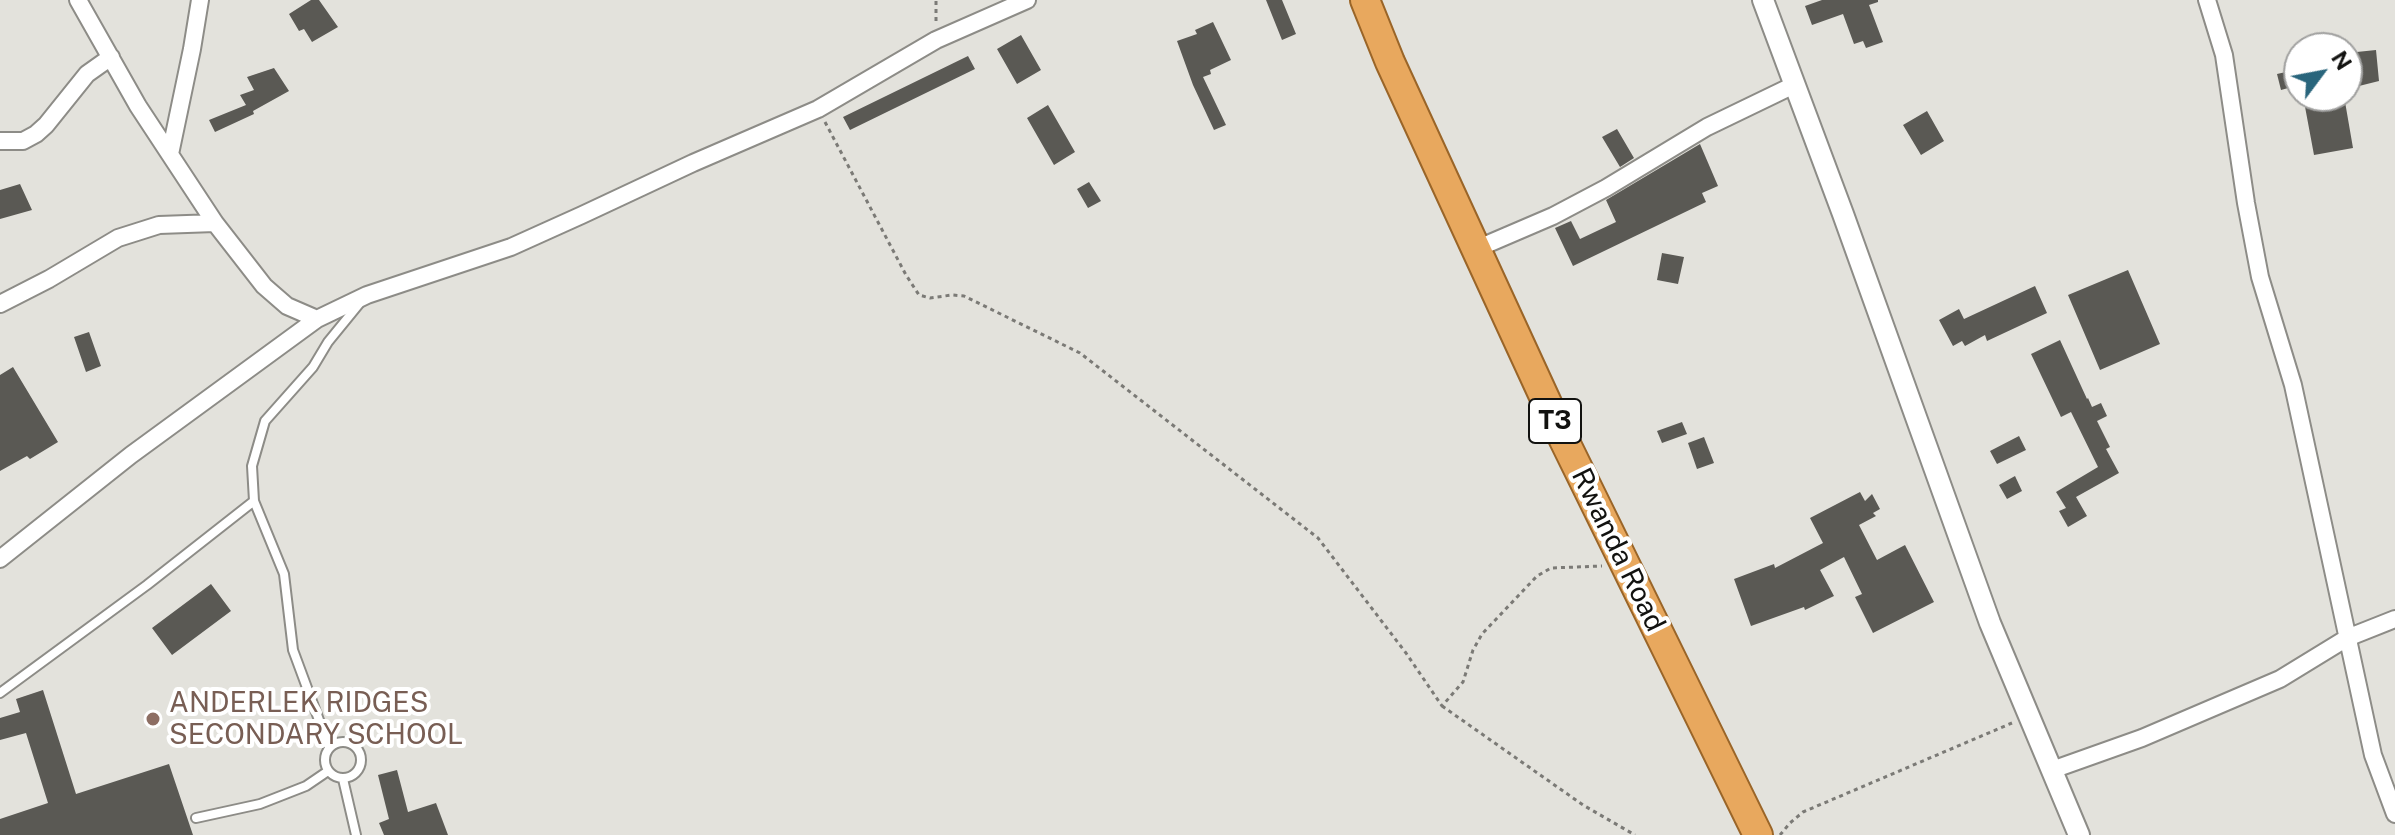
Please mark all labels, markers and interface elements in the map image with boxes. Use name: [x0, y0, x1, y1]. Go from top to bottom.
north arrow: [2283, 32, 2363, 112]
text: N: [2326, 46, 2357, 75]
road number: T3: [1529, 399, 1581, 443]
street label: Rwanda Road: [1564, 463, 1672, 637]
place label: ANDERLEK RIDGES SECONDARY SCHOOL: [169, 686, 463, 752]
marker: ANDERLEK RIDGES SECONDARY SCHOOL: [144, 710, 162, 728]

